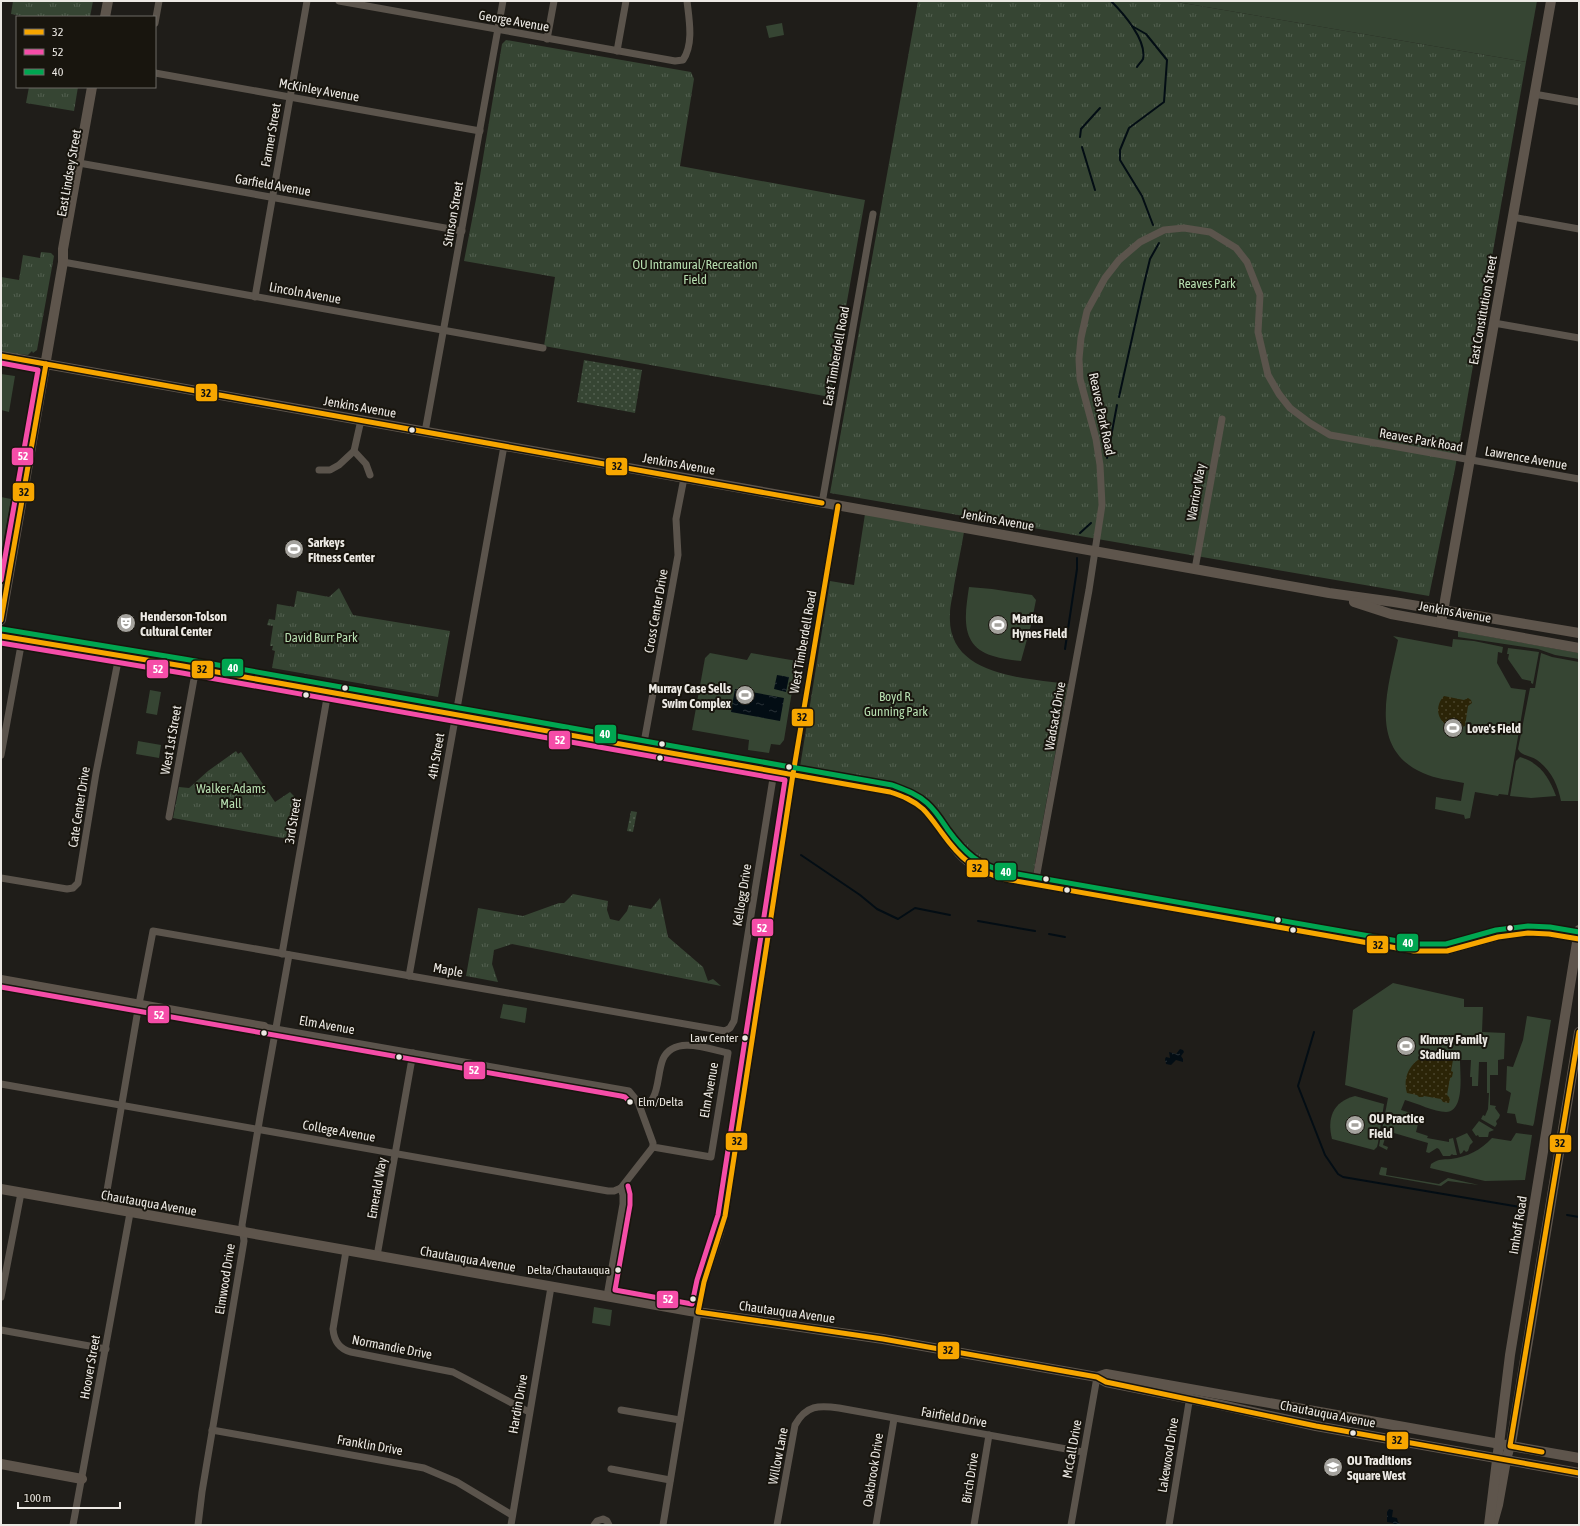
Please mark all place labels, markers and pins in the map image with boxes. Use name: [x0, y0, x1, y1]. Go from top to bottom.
unlabelled marker: [407, 425, 417, 435]
place label: Sarkeys Fitness Center: [308, 535, 376, 565]
sports icon: Sarkeys Fitness Center: [283, 538, 305, 560]
place label: Henderson-Tolson Cultural Center: [140, 609, 227, 639]
place label: Marita Hynes Field: [1012, 611, 1067, 641]
theatre icon: Henderson-Tolson Cultural Center: [115, 612, 137, 634]
sports icon: Marita Hynes Field: [987, 614, 1009, 636]
place label: Murray Case Sells Swim Complex: [648, 681, 732, 711]
unlabelled marker: [340, 683, 350, 693]
sports icon: Murray Case Sells Swim Complex: [734, 684, 756, 706]
unlabelled marker: [301, 690, 311, 700]
sports icon: Love's Field: [1442, 717, 1464, 739]
place label: Love's Field: [1467, 721, 1521, 736]
unlabelled marker: [657, 739, 667, 749]
unlabelled marker: [655, 753, 665, 763]
unlabelled marker: [784, 762, 794, 772]
unlabelled marker: [1041, 874, 1051, 884]
unlabelled marker: [1062, 885, 1072, 895]
unlabelled marker: [1273, 915, 1283, 925]
unlabelled marker: [1505, 923, 1515, 933]
unlabelled marker: [1288, 925, 1298, 935]
unlabelled marker: [259, 1028, 269, 1038]
place label: Law Center: [690, 1031, 738, 1045]
place label: Kimrey Family Stadium: [1420, 1032, 1488, 1062]
marker: Law Center: [740, 1033, 750, 1043]
sports icon: Kimrey Family Stadium: [1395, 1035, 1417, 1057]
unlabelled marker: [394, 1052, 404, 1062]
place label: Elm/Delta: [638, 1095, 683, 1109]
marker: Elm/Delta: [625, 1097, 635, 1107]
place label: OU Practice Field: [1369, 1111, 1424, 1141]
sports icon: OU Practice Field: [1344, 1114, 1366, 1136]
place label: Delta/Chautauqua: [527, 1263, 610, 1277]
marker: Delta/Chautauqua: [613, 1265, 623, 1275]
unlabelled marker: [688, 1294, 698, 1304]
unlabelled marker: [1348, 1428, 1358, 1438]
place label: OU Traditions Square West: [1347, 1453, 1412, 1483]
school or university icon: OU Traditions Square West: [1322, 1456, 1344, 1478]

